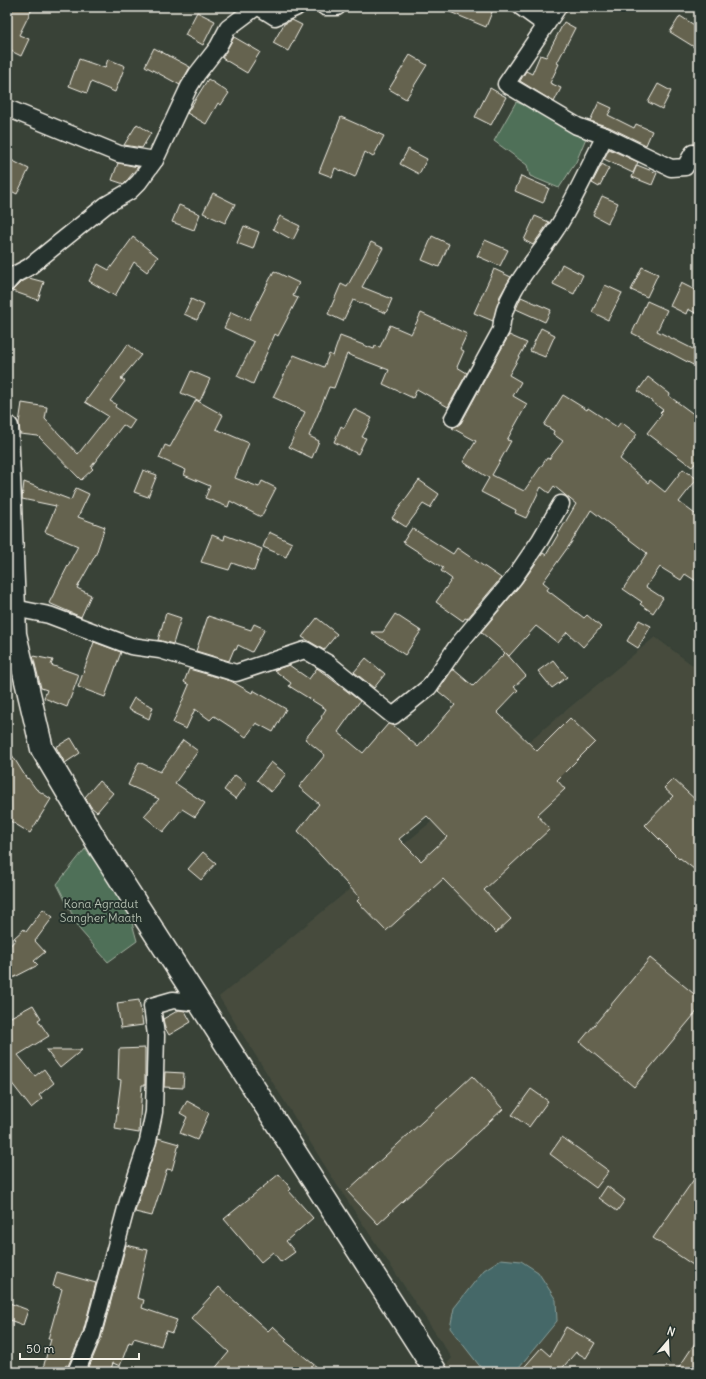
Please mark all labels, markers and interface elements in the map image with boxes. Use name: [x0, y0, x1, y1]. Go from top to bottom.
park label: Kona Agradut Sangher Maath: [60, 896, 142, 925]
north arrow: [648, 1321, 688, 1361]
text: N: [665, 1324, 677, 1339]
scale bar: [20, 1335, 139, 1361]
text: 50 m: [26, 1341, 55, 1356]

